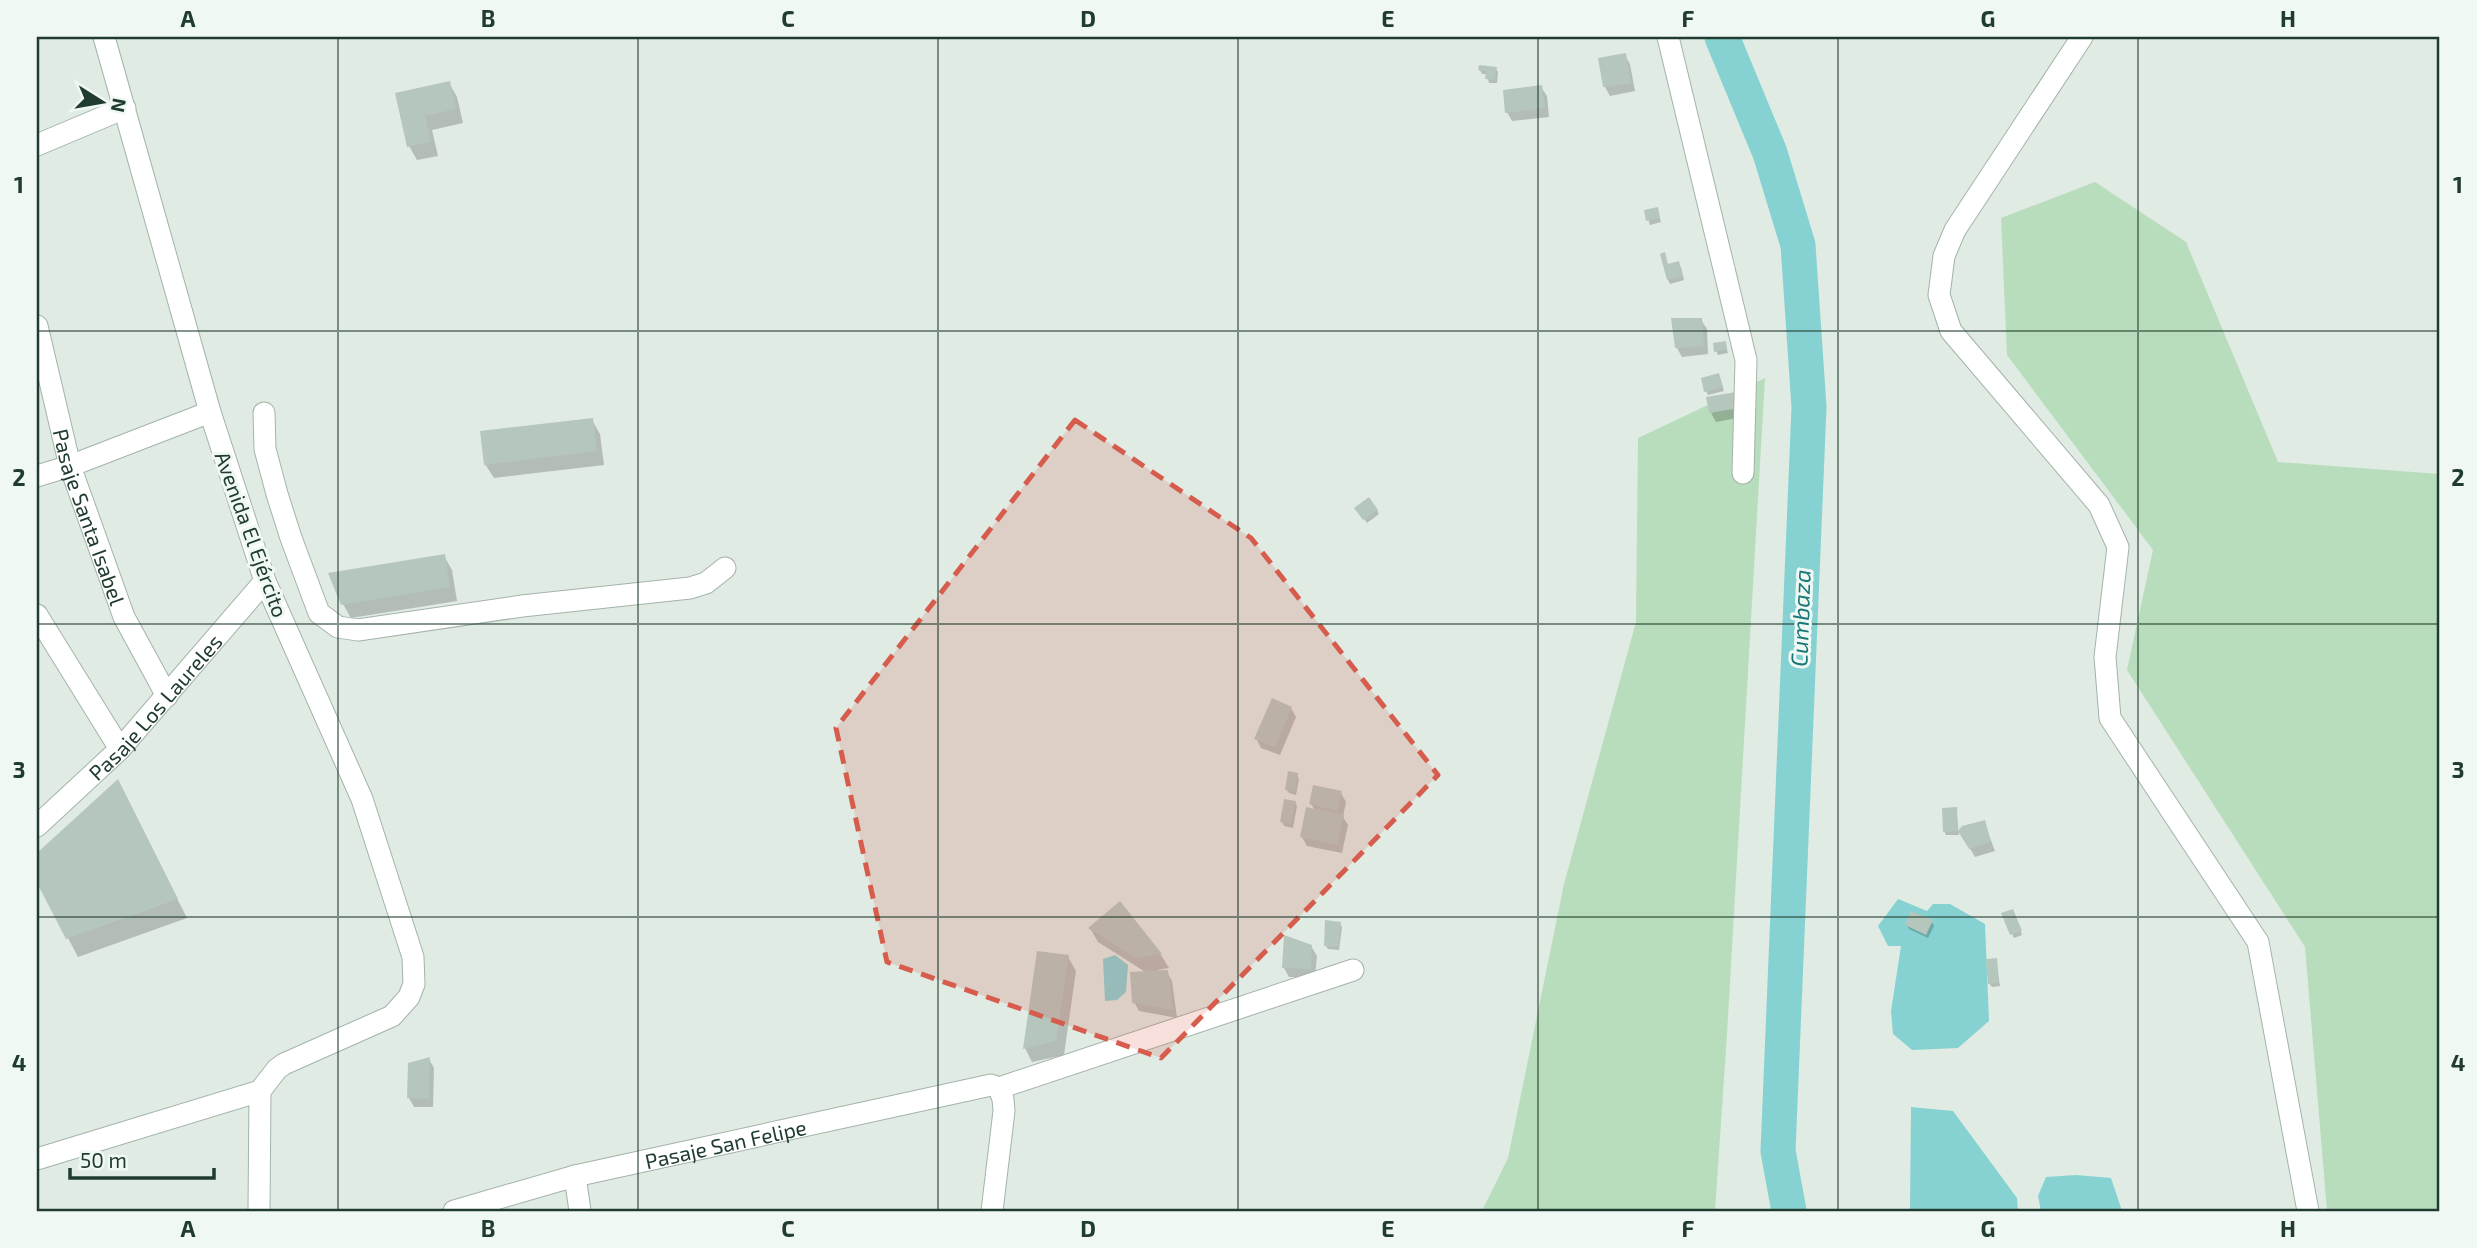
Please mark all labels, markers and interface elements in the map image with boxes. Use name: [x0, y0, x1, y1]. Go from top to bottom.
text: A: [180, 4, 196, 32]
text: B: [481, 4, 495, 32]
text: C: [781, 4, 795, 32]
text: D: [1080, 4, 1096, 32]
text: E: [1381, 4, 1395, 32]
text: F: [1682, 4, 1695, 32]
text: G: [1981, 4, 1995, 32]
text: H: [2280, 4, 2296, 32]
north arrow: [66, 66, 136, 136]
text: N: [107, 96, 132, 114]
text: 1: [14, 170, 24, 198]
text: 1: [2453, 170, 2463, 198]
street label: Pasaje Santa Isabel: [49, 426, 131, 609]
street label: Avenida El Ejército: [209, 448, 294, 621]
text: 2: [12, 463, 26, 491]
text: 2: [2451, 463, 2465, 491]
water label: Cumbaza: [1784, 569, 1816, 667]
street label: Pasaje Los Laureles: [83, 628, 226, 785]
text: 3: [12, 755, 26, 783]
text: 3: [2451, 755, 2465, 783]
text: 4: [12, 1048, 26, 1076]
text: 4: [2451, 1048, 2465, 1076]
street label: Pasaje San Felipe: [642, 1113, 809, 1173]
scale bar: [70, 1136, 214, 1180]
text: 50 m: [80, 1147, 127, 1172]
text: A: [180, 1214, 196, 1242]
text: B: [481, 1214, 495, 1242]
text: C: [781, 1214, 795, 1242]
text: D: [1080, 1214, 1096, 1242]
text: E: [1381, 1214, 1395, 1242]
text: F: [1682, 1214, 1695, 1242]
text: G: [1981, 1214, 1995, 1242]
text: H: [2280, 1214, 2296, 1242]

